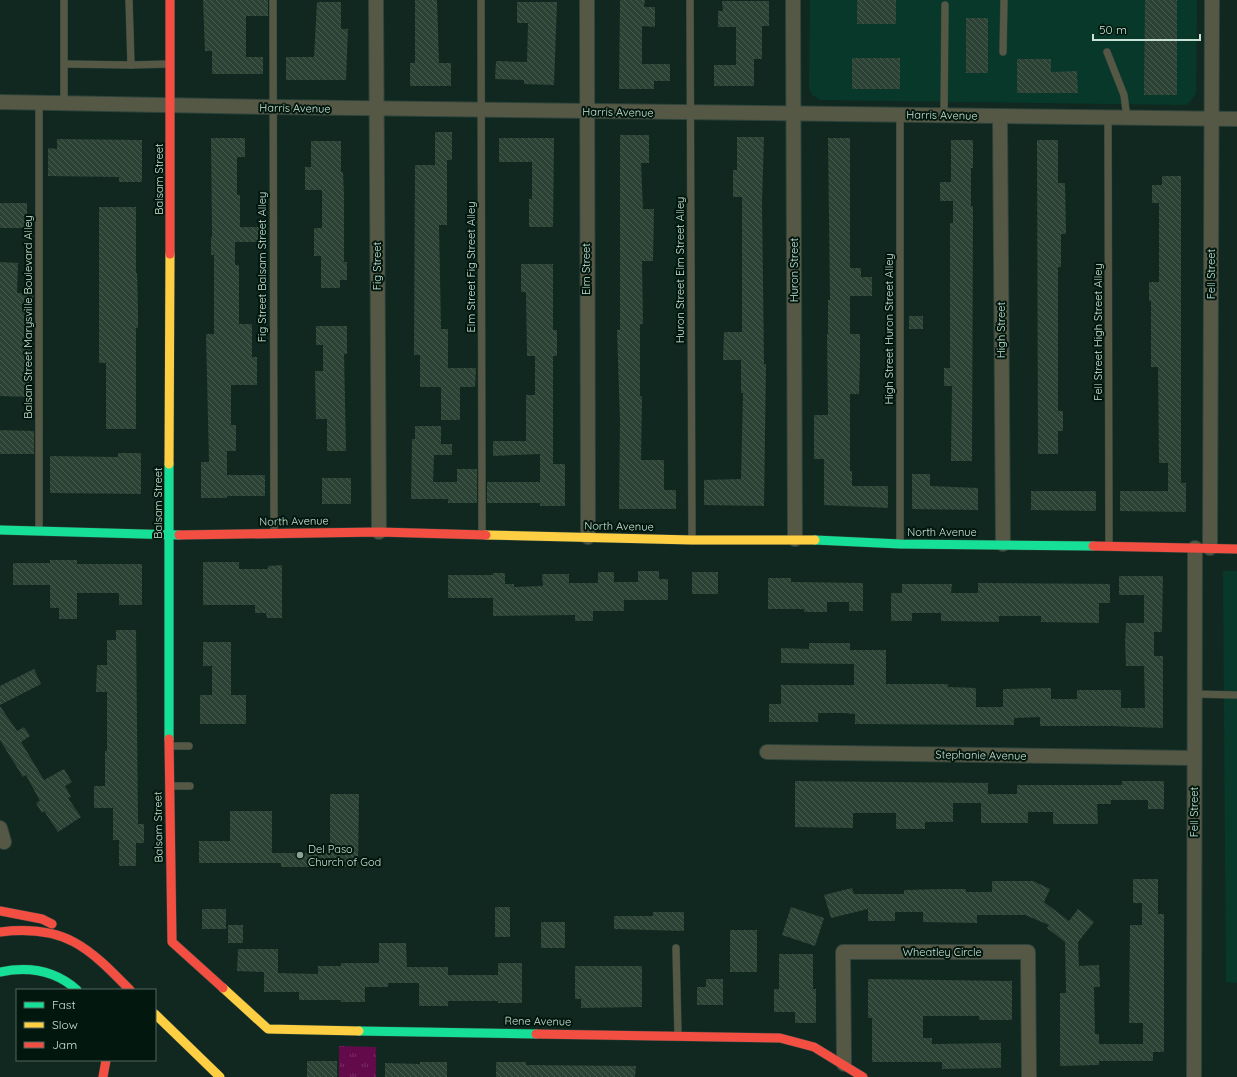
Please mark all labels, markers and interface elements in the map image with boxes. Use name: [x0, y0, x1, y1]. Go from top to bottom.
scale bar: [1093, 16, 1200, 42]
text: 50 m: [1099, 22, 1127, 37]
street label: Harris Avenue: [259, 100, 331, 116]
street label: Harris Avenue: [582, 104, 654, 120]
street label: Harris Avenue: [906, 107, 978, 123]
street label: Balsam Street: [152, 143, 166, 215]
street label: Fig Street Balsam Street Alley: [255, 192, 269, 342]
street label: Huron Street Elm Street Alley: [673, 197, 687, 343]
street label: Elm Street Fig Street Alley: [464, 202, 478, 332]
street label: Balsan Street Marysville Boulevard Alley: [21, 215, 35, 419]
street label: Huron Street: [787, 238, 801, 302]
street label: Fig Street: [370, 241, 384, 290]
street label: Elm Street: [579, 243, 593, 295]
street label: Fell Street: [1204, 249, 1218, 299]
street label: High Street Huron Street Alley: [882, 253, 896, 405]
street label: Fell Street High Street Alley: [1091, 263, 1105, 401]
street label: High Street: [994, 302, 1008, 358]
street label: Balsam Street: [151, 467, 165, 539]
street label: North Avenue: [259, 513, 329, 529]
street label: North Avenue: [584, 518, 654, 534]
street label: North Avenue: [907, 525, 977, 539]
street label: Stephanie Avenue: [935, 747, 1027, 763]
street label: Fell Street: [1187, 787, 1201, 837]
street label: Balsam Street: [150, 791, 166, 863]
place label: Del Paso Church of God: [308, 842, 381, 869]
marker: Del Paso Church of God: [295, 850, 305, 860]
street label: Wheatley Circle: [902, 945, 982, 959]
legend: [16, 989, 156, 1061]
text: Fast: [52, 997, 76, 1012]
street label: Rene Avenue: [505, 1013, 571, 1029]
text: Slow: [52, 1017, 78, 1032]
text: Jam: [52, 1037, 77, 1052]

